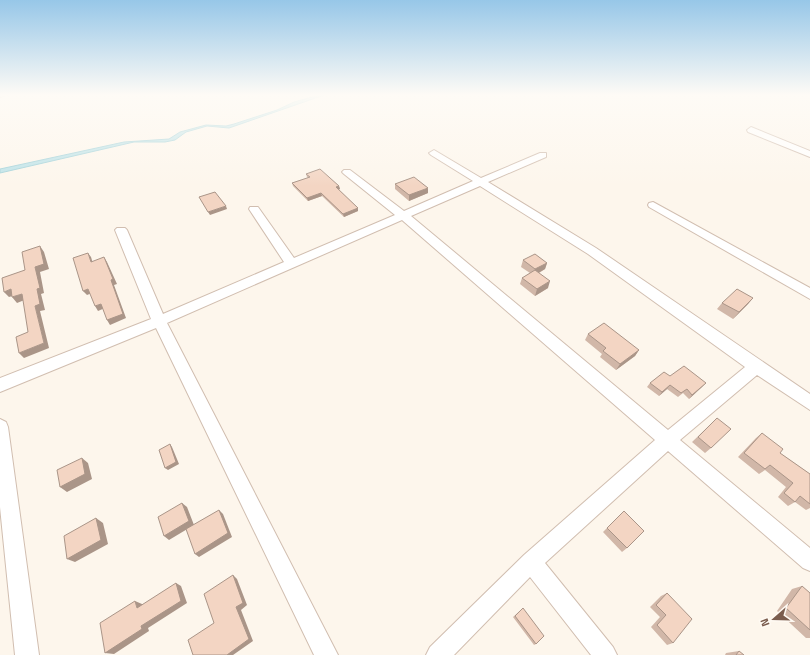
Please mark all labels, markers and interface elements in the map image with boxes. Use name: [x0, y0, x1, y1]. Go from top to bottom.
north arrow: [754, 599, 794, 639]
text: N: [756, 616, 773, 629]

